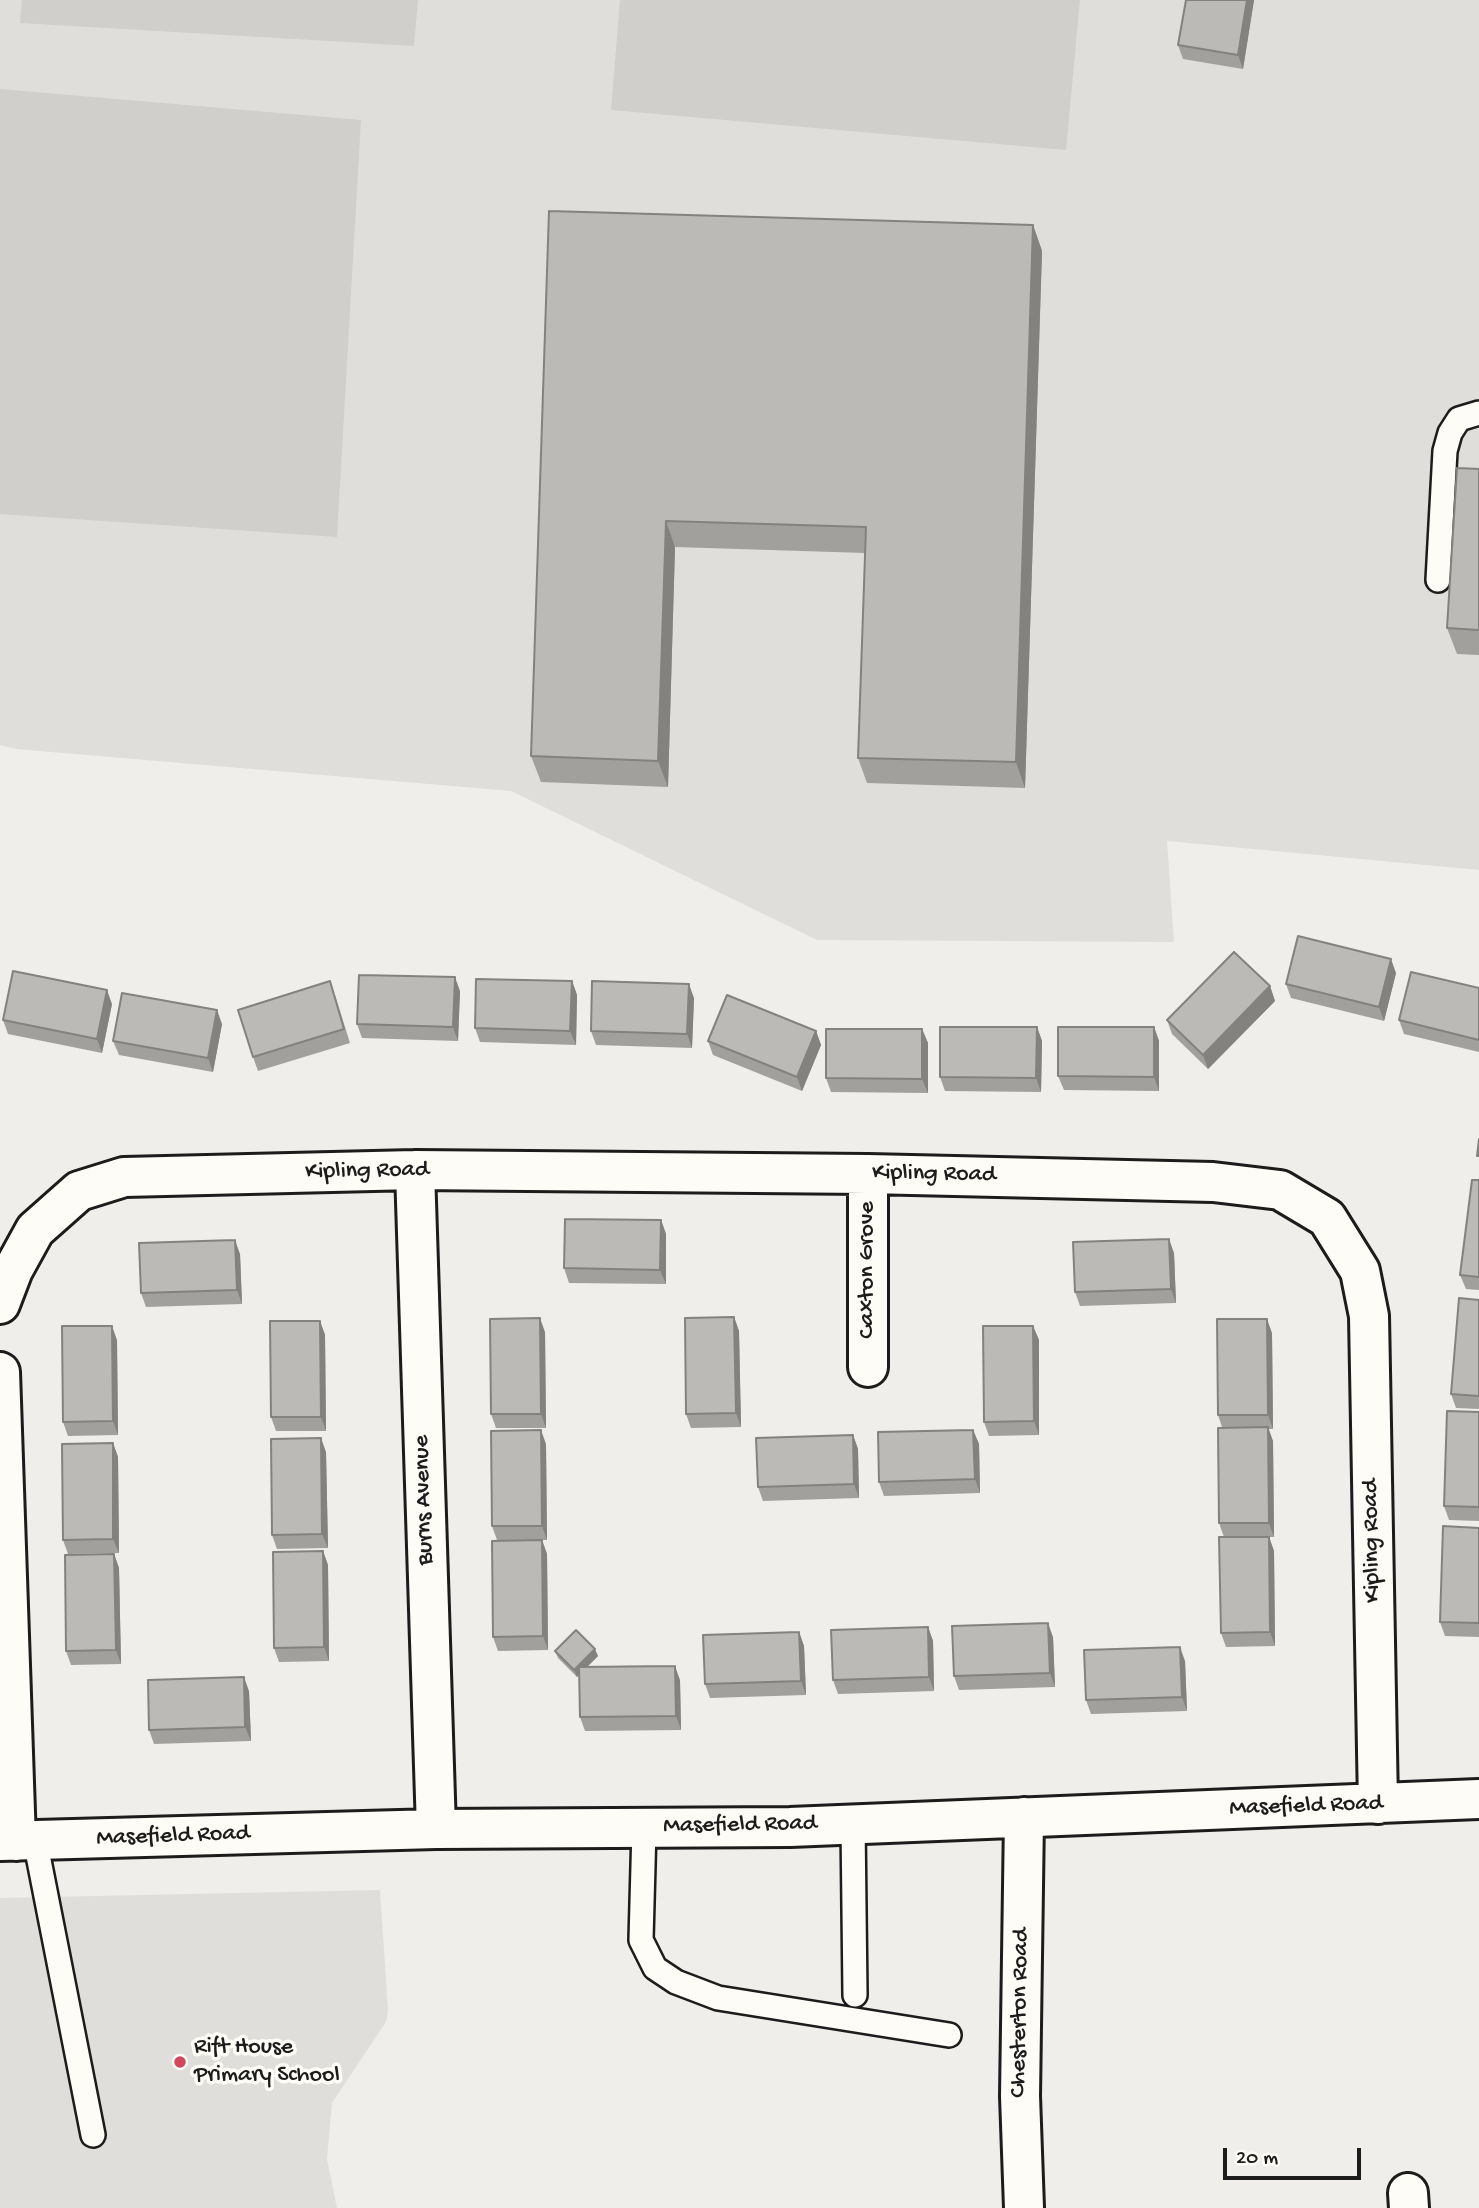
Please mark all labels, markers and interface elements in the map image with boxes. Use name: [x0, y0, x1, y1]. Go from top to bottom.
street label: Kipling Road: [305, 1157, 429, 1187]
street label: Kipling Road: [872, 1160, 996, 1190]
street label: Caxton Grove: [854, 1201, 882, 1339]
street label: Burns Avenue: [408, 1434, 442, 1566]
street label: Kipling Road: [1358, 1479, 1388, 1603]
street label: Masefield Road: [1229, 1790, 1383, 1824]
street label: Masefield Road: [663, 1810, 817, 1842]
street label: Masefield Road: [96, 1820, 250, 1854]
street label: Chesterton Road: [1005, 1928, 1037, 2098]
place label: Rift House Primary School: [194, 2034, 340, 2090]
marker: Rift House Primary School: [172, 2054, 188, 2070]
scale bar: [1227, 2134, 1365, 2178]
text: 20 m: [1236, 2147, 1278, 2172]

